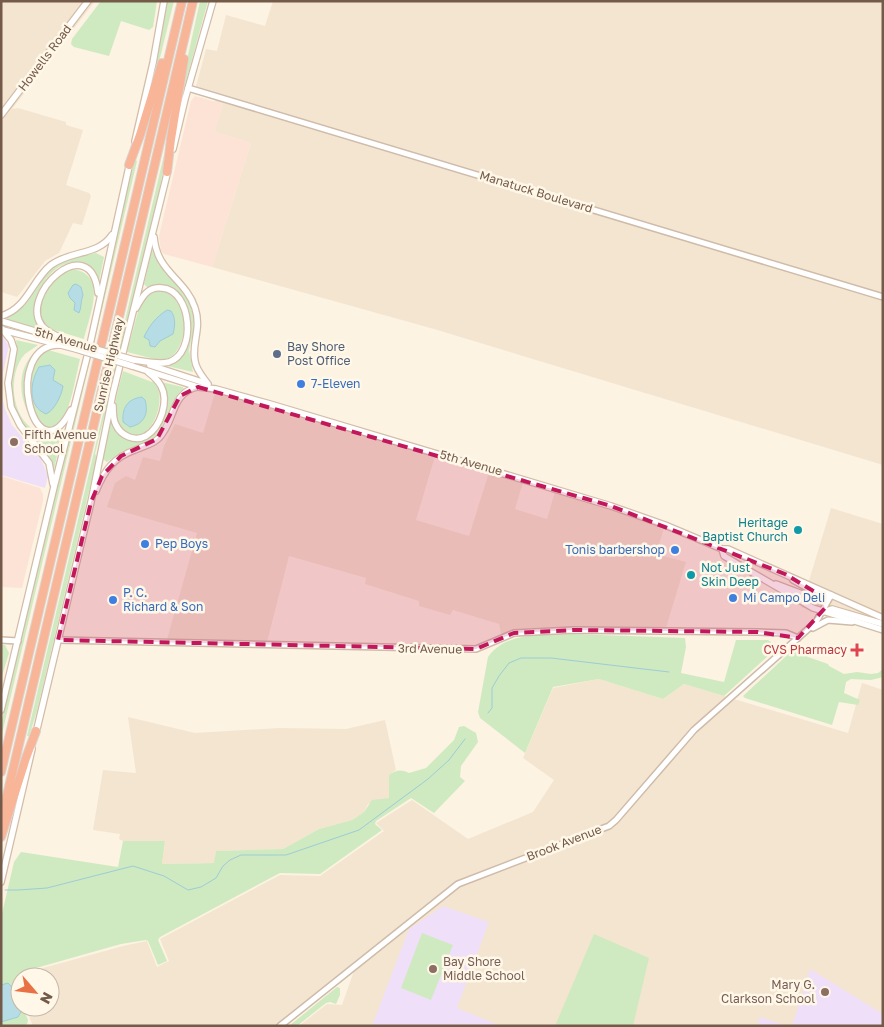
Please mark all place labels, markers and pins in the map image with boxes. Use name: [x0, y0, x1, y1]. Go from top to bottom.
place label: Bay Shore Post Office: [287, 339, 351, 368]
marker: Bay Shore Post Office: [271, 348, 283, 360]
place label: 7-Eleven: [311, 376, 361, 391]
marker: 7-Eleven: [295, 378, 307, 390]
place label: Fifth Avenue School: [24, 427, 96, 456]
marker: Fifth Avenue School: [8, 436, 20, 448]
place label: Heritage Baptist Church: [702, 515, 788, 544]
marker: Heritage Baptist Church: [792, 524, 804, 536]
place label: Pep Boys: [155, 536, 208, 551]
marker: Pep Boys: [139, 538, 151, 550]
place label: Tonis barbershop: [565, 542, 665, 557]
marker: Tonis barbershop: [669, 544, 681, 556]
place label: Not Just Skin Deep: [701, 560, 759, 589]
marker: Not Just Skin Deep: [685, 569, 697, 581]
place label: P. C. Richard & Son: [123, 585, 203, 614]
place label: Mi Campo Deli: [743, 590, 825, 605]
marker: Mi Campo Deli: [727, 592, 739, 604]
marker: P. C. Richard & Son: [107, 594, 119, 606]
place label: CVS Pharmacy: [763, 642, 847, 657]
marker: CVS Pharmacy: [851, 644, 863, 656]
place label: Bay Shore Middle School: [443, 954, 525, 983]
marker: Bay Shore Middle School: [427, 963, 439, 975]
place label: Mary G. Clarkson School: [721, 977, 815, 1006]
marker: Mary G. Clarkson School: [819, 986, 831, 998]

